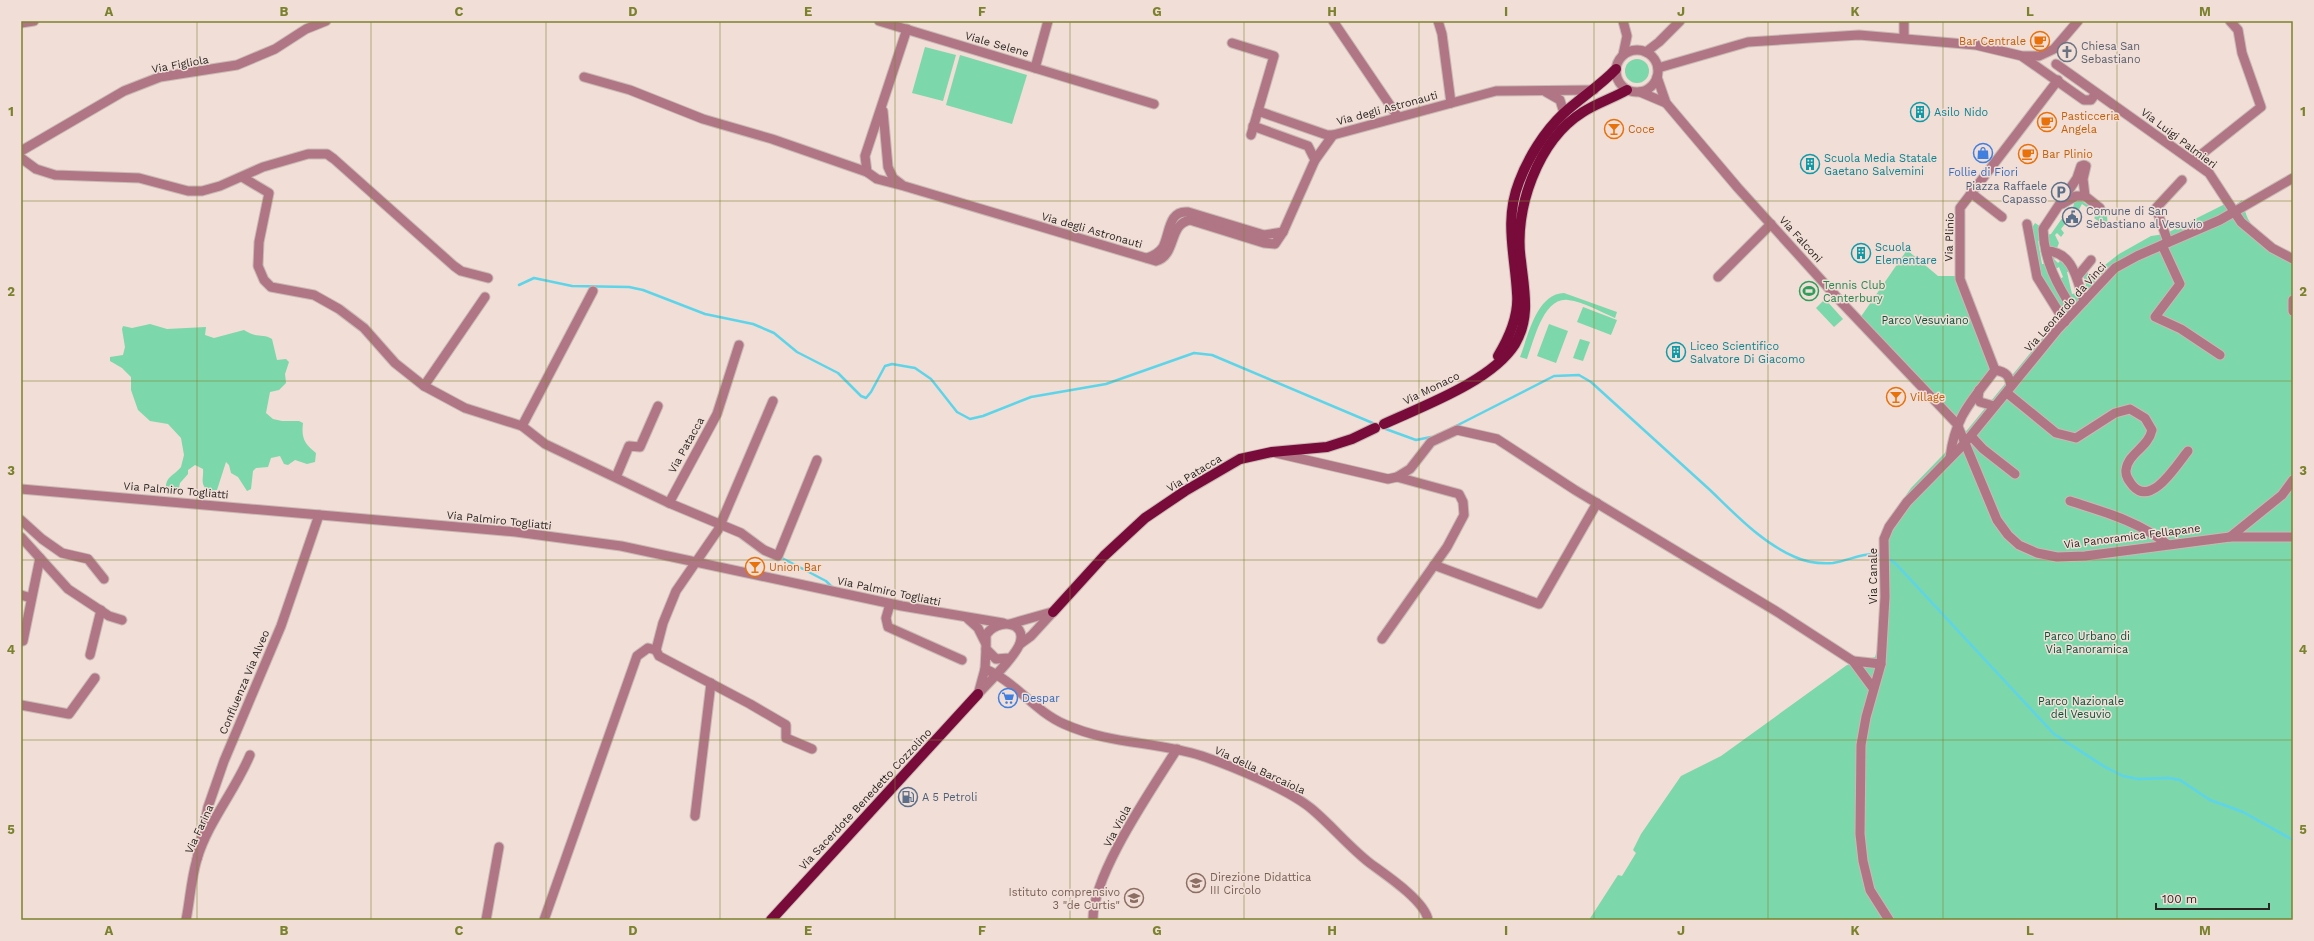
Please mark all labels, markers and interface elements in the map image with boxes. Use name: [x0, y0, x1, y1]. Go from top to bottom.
text: A: [105, 4, 114, 19]
text: B: [280, 4, 289, 19]
text: C: [455, 4, 464, 19]
text: D: [628, 4, 638, 19]
text: E: [804, 4, 812, 19]
text: F: [978, 4, 986, 19]
text: G: [1152, 4, 1162, 19]
text: H: [1327, 4, 1337, 19]
text: I: [1504, 4, 1508, 19]
text: J: [1677, 4, 1685, 19]
text: K: [1850, 4, 1860, 19]
text: L: [2026, 4, 2034, 19]
text: M: [2199, 4, 2211, 19]
street label: Viale Selene: [963, 29, 1030, 60]
cafe icon: Bar Centrale: [2029, 30, 2051, 52]
place label: Bar Centrale: [1959, 35, 2026, 48]
place label: Chiesa San Sebastiano: [2081, 40, 2141, 66]
church icon: Chiesa San Sebastiano: [2056, 41, 2078, 63]
street label: Via Figliola: [151, 53, 210, 76]
street label: Via degli Astronauti: [1335, 89, 1439, 128]
building icon: Asilo Nido: [1909, 101, 1931, 123]
text: 1: [8, 104, 14, 119]
text: 1: [2300, 104, 2306, 119]
place label: Asilo Nido: [1934, 106, 1988, 119]
street label: Via Luigi Palmieri: [2138, 106, 2219, 171]
place label: Pasticceria Angela: [2061, 110, 2120, 136]
cafe icon: Pasticceria Angela: [2036, 111, 2058, 133]
bar icon: Coce: [1603, 118, 1625, 140]
place label: Coce: [1628, 123, 1655, 136]
shop icon: Follie di Fiori: [1972, 142, 1994, 164]
cafe icon: Bar Plinio: [2017, 143, 2039, 165]
place label: Bar Plinio: [2042, 148, 2093, 161]
place label: Scuola Media Statale Gaetano Salvemini: [1824, 152, 1937, 178]
building icon: Scuola Media Statale Gaetano Salvemini: [1799, 153, 1821, 175]
place label: Follie di Fiori: [1948, 166, 2018, 179]
place label: Piazza Raffaele Capasso: [1966, 180, 2047, 206]
parking icon: Piazza Raffaele Capasso: [2050, 181, 2072, 203]
place label: Comune di San Sebastiano al Vesuvio: [2086, 205, 2203, 231]
public building icon: Comune di San Sebastiano al Vesuvio: [2061, 206, 2083, 228]
street label: Via degli Astronauti: [1040, 210, 1144, 251]
street label: Via Plinio: [1942, 212, 1957, 262]
street label: Via Falconi: [1776, 213, 1825, 265]
place label: Scuola Elementare: [1875, 241, 1937, 267]
building icon: Scuola Elementare: [1850, 242, 1872, 264]
street label: Via Leonardo da Vinci: [2022, 260, 2109, 355]
place label: Tennis Club Canterbury: [1823, 279, 1886, 305]
sports icon: Tennis Club Canterbury: [1798, 280, 1820, 302]
text: 2: [7, 284, 15, 299]
text: 2: [2299, 284, 2307, 299]
park label: Parco Vesuviano: [1881, 314, 1969, 327]
place label: Liceo Scientifico Salvatore Di Giacomo: [1690, 340, 1805, 366]
building icon: Liceo Scientifico Salvatore Di Giacomo: [1665, 341, 1687, 363]
street label: Via Monaco: [1401, 369, 1462, 408]
bar icon: Village: [1885, 386, 1907, 408]
place label: Village: [1910, 391, 1945, 404]
street label: Via Patacca: [666, 415, 707, 475]
street label: Via Patacca: [1164, 452, 1224, 495]
text: 3: [7, 463, 15, 478]
text: 3: [2299, 463, 2307, 478]
street label: Via Palmiro Togliatti: [123, 479, 229, 502]
street label: Via Palmiro Togliatti: [446, 509, 552, 532]
street label: Via Panoramica Fellapane: [2063, 522, 2201, 551]
street label: Via Canale: [1867, 548, 1880, 604]
bar icon: Union Bar: [744, 556, 766, 578]
place label: Union Bar: [769, 561, 822, 574]
street label: Via Palmiro Togliatti: [836, 574, 942, 609]
street label: Confluenza Via Alveo: [217, 628, 272, 736]
park label: Parco Urbano di Via Panoramica: [2044, 630, 2130, 656]
text: 4: [7, 642, 16, 657]
text: 4: [2299, 642, 2308, 657]
supermarket icon: Despar: [997, 687, 1019, 709]
place label: Despar: [1022, 692, 1060, 705]
park label: Parco Nazionale del Vesuvio: [2038, 695, 2124, 721]
street label: Via Sacerdote Benedetto Cozzolino: [796, 726, 934, 873]
street label: Via della Barcaiola: [1212, 744, 1307, 797]
fuel station icon: A 5 Petroli: [897, 786, 919, 808]
place label: A 5 Petroli: [922, 791, 977, 804]
street label: Via Farina: [182, 803, 216, 856]
street label: Via Viola: [1101, 803, 1134, 849]
text: 5: [7, 822, 15, 837]
text: 5: [2299, 822, 2307, 837]
place label: Direzione Didattica III Circolo: [1210, 871, 1311, 897]
school or university icon: Direzione Didattica III Circolo: [1185, 872, 1207, 894]
scale bar: [2156, 885, 2269, 911]
place label: Istituto comprensivo 3 "de Curtis": [1009, 886, 1120, 912]
school or university icon: Istituto comprensivo 3 "de Curtis": [1123, 887, 1145, 909]
text: 100 m: [2162, 892, 2197, 906]
text: A: [105, 923, 114, 938]
text: B: [280, 923, 289, 938]
text: C: [455, 923, 464, 938]
text: D: [628, 923, 638, 938]
text: E: [804, 923, 812, 938]
text: F: [978, 923, 986, 938]
text: G: [1152, 923, 1162, 938]
text: H: [1327, 923, 1337, 938]
text: I: [1504, 923, 1508, 938]
text: J: [1677, 923, 1685, 938]
text: K: [1850, 923, 1860, 938]
text: L: [2026, 923, 2034, 938]
text: M: [2199, 923, 2211, 938]

